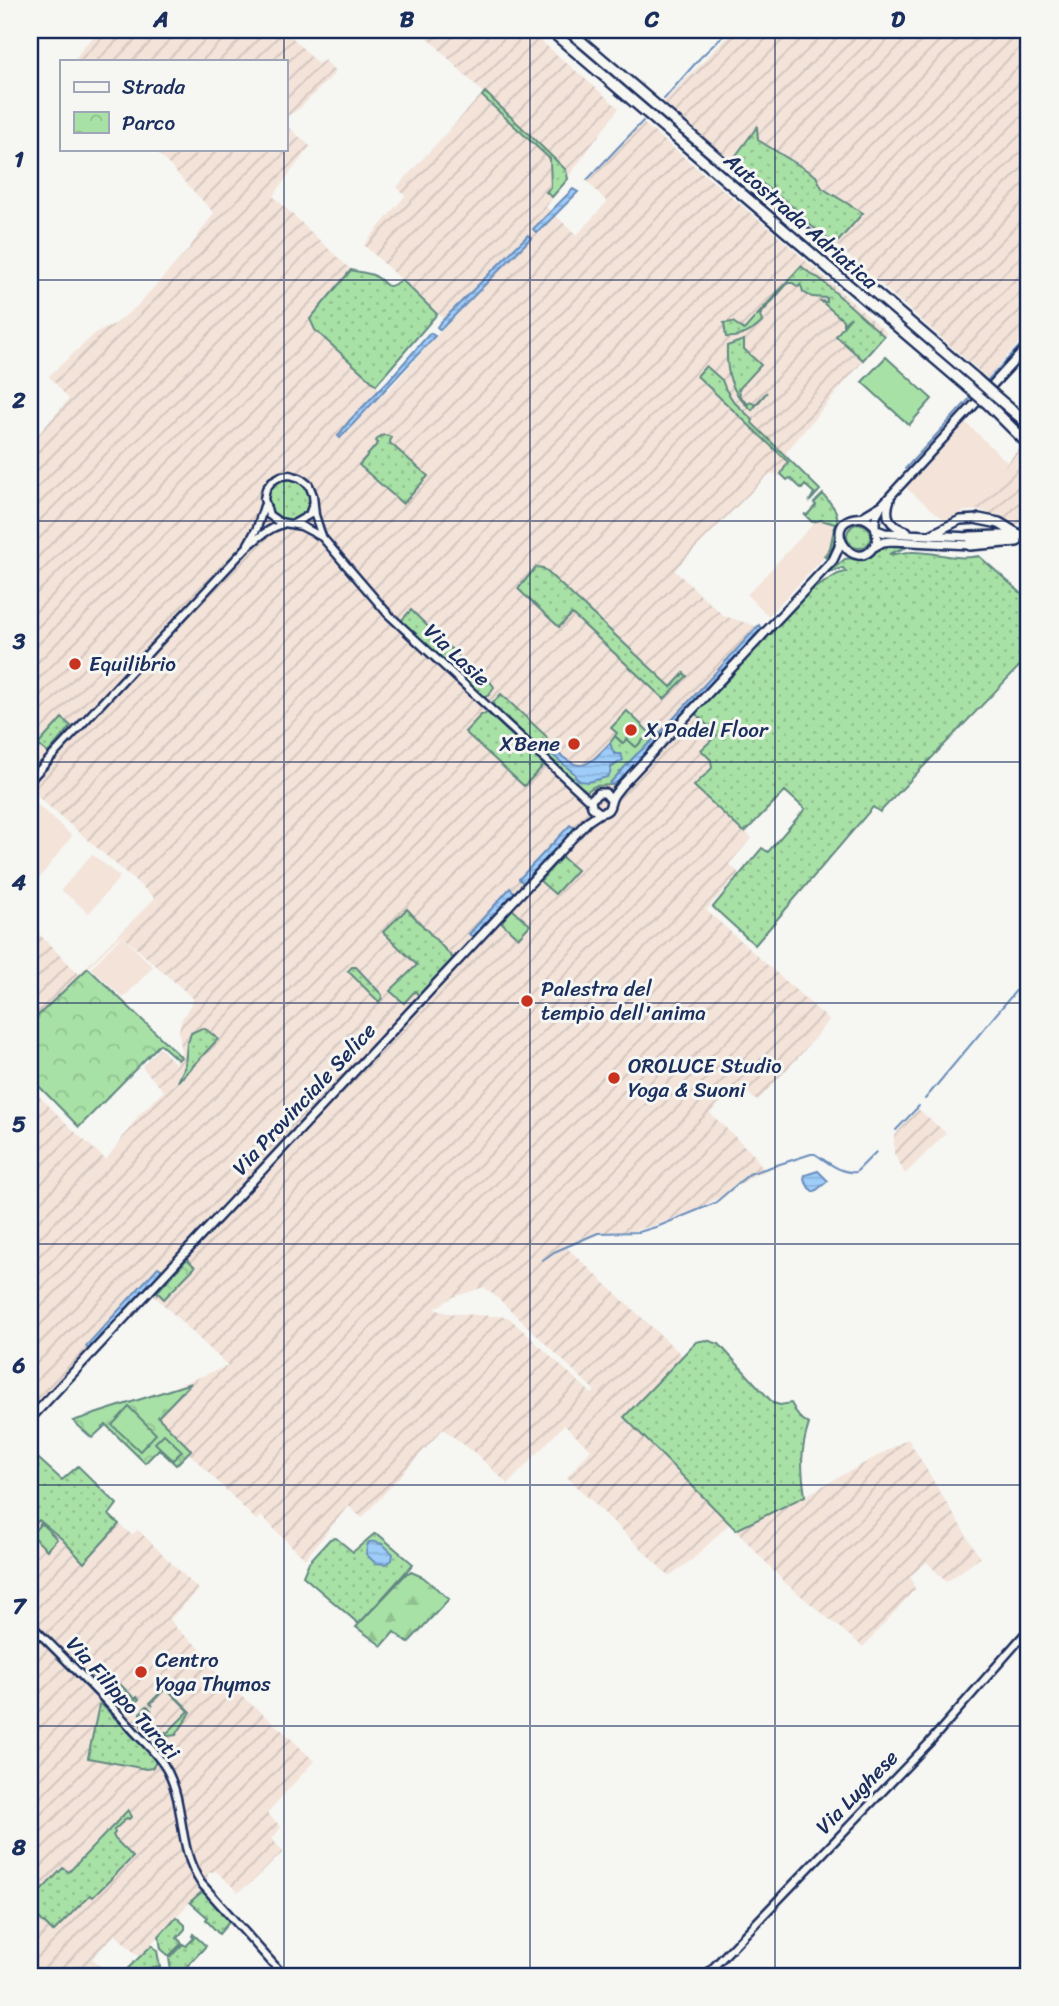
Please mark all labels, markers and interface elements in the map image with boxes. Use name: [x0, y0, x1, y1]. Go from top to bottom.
text: A: [152, 0, 169, 40]
text: B: [400, 0, 415, 40]
text: C: [644, 0, 660, 40]
text: D: [891, 0, 906, 40]
legend: [60, 60, 287, 150]
text: Strada: [122, 68, 186, 106]
text: Parco: [122, 104, 175, 142]
text: 1: [14, 139, 24, 180]
street label: Autostrada Adriatica: [714, 142, 887, 300]
text: 2: [11, 380, 26, 421]
street label: Via Lasie: [415, 614, 500, 697]
text: 3: [12, 621, 26, 662]
place label: Equilibrio: [89, 645, 176, 683]
marker: Equilibrio: [67, 656, 83, 672]
place label: X Padel Floor: [644, 711, 769, 749]
marker: X Padel Floor: [623, 722, 639, 738]
place label: XBene: [499, 725, 560, 763]
marker: XBene: [566, 736, 582, 752]
text: 4: [11, 862, 27, 903]
place label: Palestra del tempio dell'anima: [541, 970, 706, 1032]
marker: Palestra del tempio dell'anima: [519, 993, 535, 1009]
street label: Via Provinciale Selice: [222, 1013, 386, 1185]
place label: OROLUCE Studio Yoga & Suoni: [628, 1047, 782, 1109]
marker: OROLUCE Studio Yoga & Suoni: [606, 1070, 622, 1086]
text: 5: [12, 1104, 26, 1145]
text: 6: [11, 1345, 26, 1386]
text: 7: [12, 1586, 27, 1627]
street label: Via Filippo Turati: [56, 1627, 190, 1770]
place label: Centro Yoga Thymos: [155, 1641, 271, 1703]
marker: Centro Yoga Thymos: [133, 1664, 149, 1680]
street label: Via Lughese: [806, 1740, 908, 1844]
text: 8: [11, 1827, 26, 1868]

